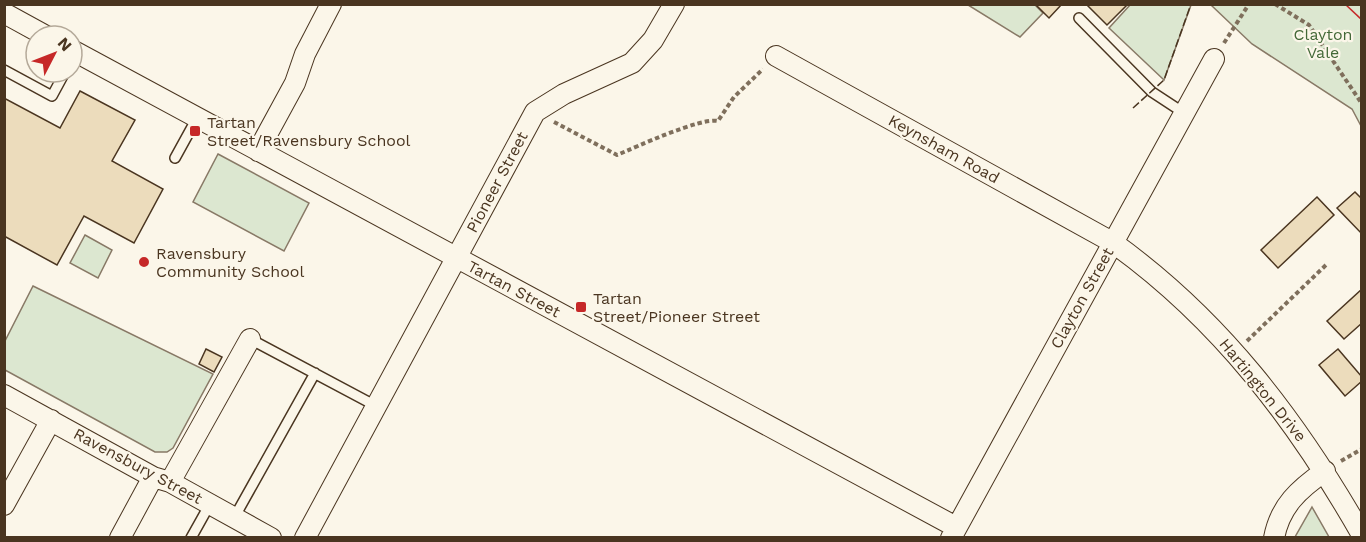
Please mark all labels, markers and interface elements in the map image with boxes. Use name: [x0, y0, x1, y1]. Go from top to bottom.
north arrow: [24, 24, 84, 84]
park label: Clayton Vale: [1294, 25, 1352, 62]
text: N: [54, 34, 76, 55]
street label: Keynsham Road: [885, 111, 1003, 187]
place label: Tartan Street/Ravensbury School: [207, 113, 411, 150]
marker: Tartan Street/Ravensbury School: [188, 124, 202, 138]
street label: Pioneer Street: [462, 128, 532, 236]
place label: Ravensbury Community School: [156, 244, 304, 281]
street label: Clayton Street: [1046, 244, 1118, 352]
marker: Ravensbury Community School: [137, 255, 151, 269]
street label: Tartan Street: [464, 257, 564, 322]
place label: Tartan Street/Pioneer Street: [593, 289, 760, 326]
marker: Tartan Street/Pioneer Street: [574, 300, 588, 314]
street label: Hartington Drive: [1215, 334, 1311, 446]
street label: Ravensbury Street: [70, 424, 206, 508]

